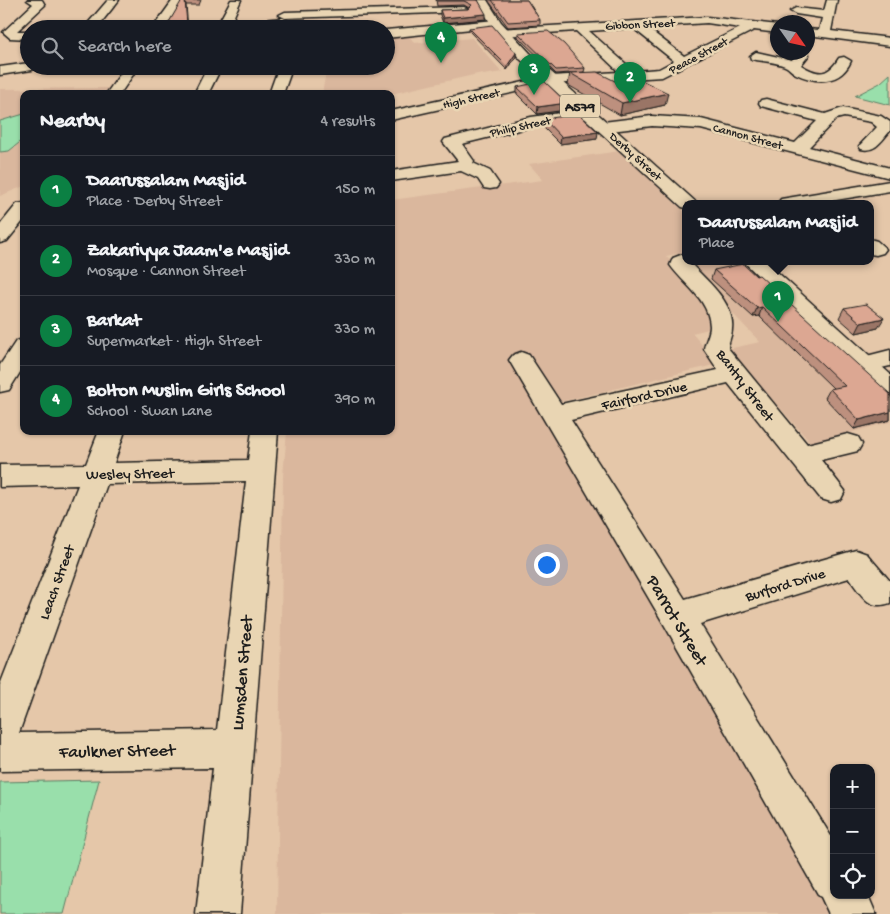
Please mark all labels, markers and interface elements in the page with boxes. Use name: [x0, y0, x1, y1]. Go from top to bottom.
north arrow: [770, 15, 815, 60]
street label: Gibbon Street: [605, 17, 676, 35]
search box: [20, 20, 395, 75]
pin: 4: [425, 22, 457, 63]
icon: search: [38, 34, 66, 62]
street label: Peace Street: [666, 35, 732, 79]
text: Search here: [78, 36, 172, 59]
pin: 3: [518, 54, 550, 95]
pin: 2: [614, 62, 646, 103]
street label: High Street: [442, 86, 502, 113]
road number: A579: [560, 94, 600, 118]
text: Nearby: [40, 110, 105, 135]
text: 4 results: [320, 113, 375, 132]
street label: Philip Street: [488, 114, 553, 141]
street label: Cannon Street: [711, 122, 785, 154]
street label: Derby Street: [605, 130, 664, 185]
text: Daarussalam Masjid: [87, 170, 245, 193]
text: 1: [53, 181, 59, 200]
text: 150 m: [336, 181, 375, 200]
text: Place · Derby Street: [87, 193, 222, 212]
popup: [682, 200, 874, 265]
text: Daarussalam Masjid: [699, 212, 857, 235]
text: Place: [699, 235, 734, 254]
text: Zakariyya Jaam'e Masjid: [87, 240, 289, 263]
text: 2: [52, 251, 60, 270]
text: 330 m: [334, 251, 375, 270]
text: Mosque · Cannon Street: [87, 263, 245, 282]
pin: 1: [762, 281, 794, 322]
text: Barkat: [87, 310, 141, 333]
text: 3: [52, 321, 60, 340]
text: 330 m: [334, 321, 375, 340]
text: Supermarket · High Street: [87, 333, 261, 352]
street label: Bantry Street: [711, 346, 778, 427]
street label: Fairford Drive: [599, 378, 689, 416]
text: Bolton Muslim Girls School: [87, 380, 285, 403]
text: 4: [52, 391, 60, 410]
text: 390 m: [334, 391, 375, 410]
text: School · Swan Lane: [87, 403, 212, 422]
street label: Wesley Street: [86, 465, 176, 485]
street label: Leach Street: [36, 541, 80, 623]
your location: [534, 552, 560, 578]
street label: Burford Drive: [742, 565, 828, 607]
street label: Parrot Street: [640, 571, 712, 672]
street label: Lumsden Street: [228, 613, 259, 731]
street label: Faulkner Street: [58, 741, 177, 764]
map controls: [830, 764, 875, 899]
button: +: [830, 764, 875, 809]
button: −: [830, 809, 875, 854]
button: locate: [830, 854, 875, 899]

